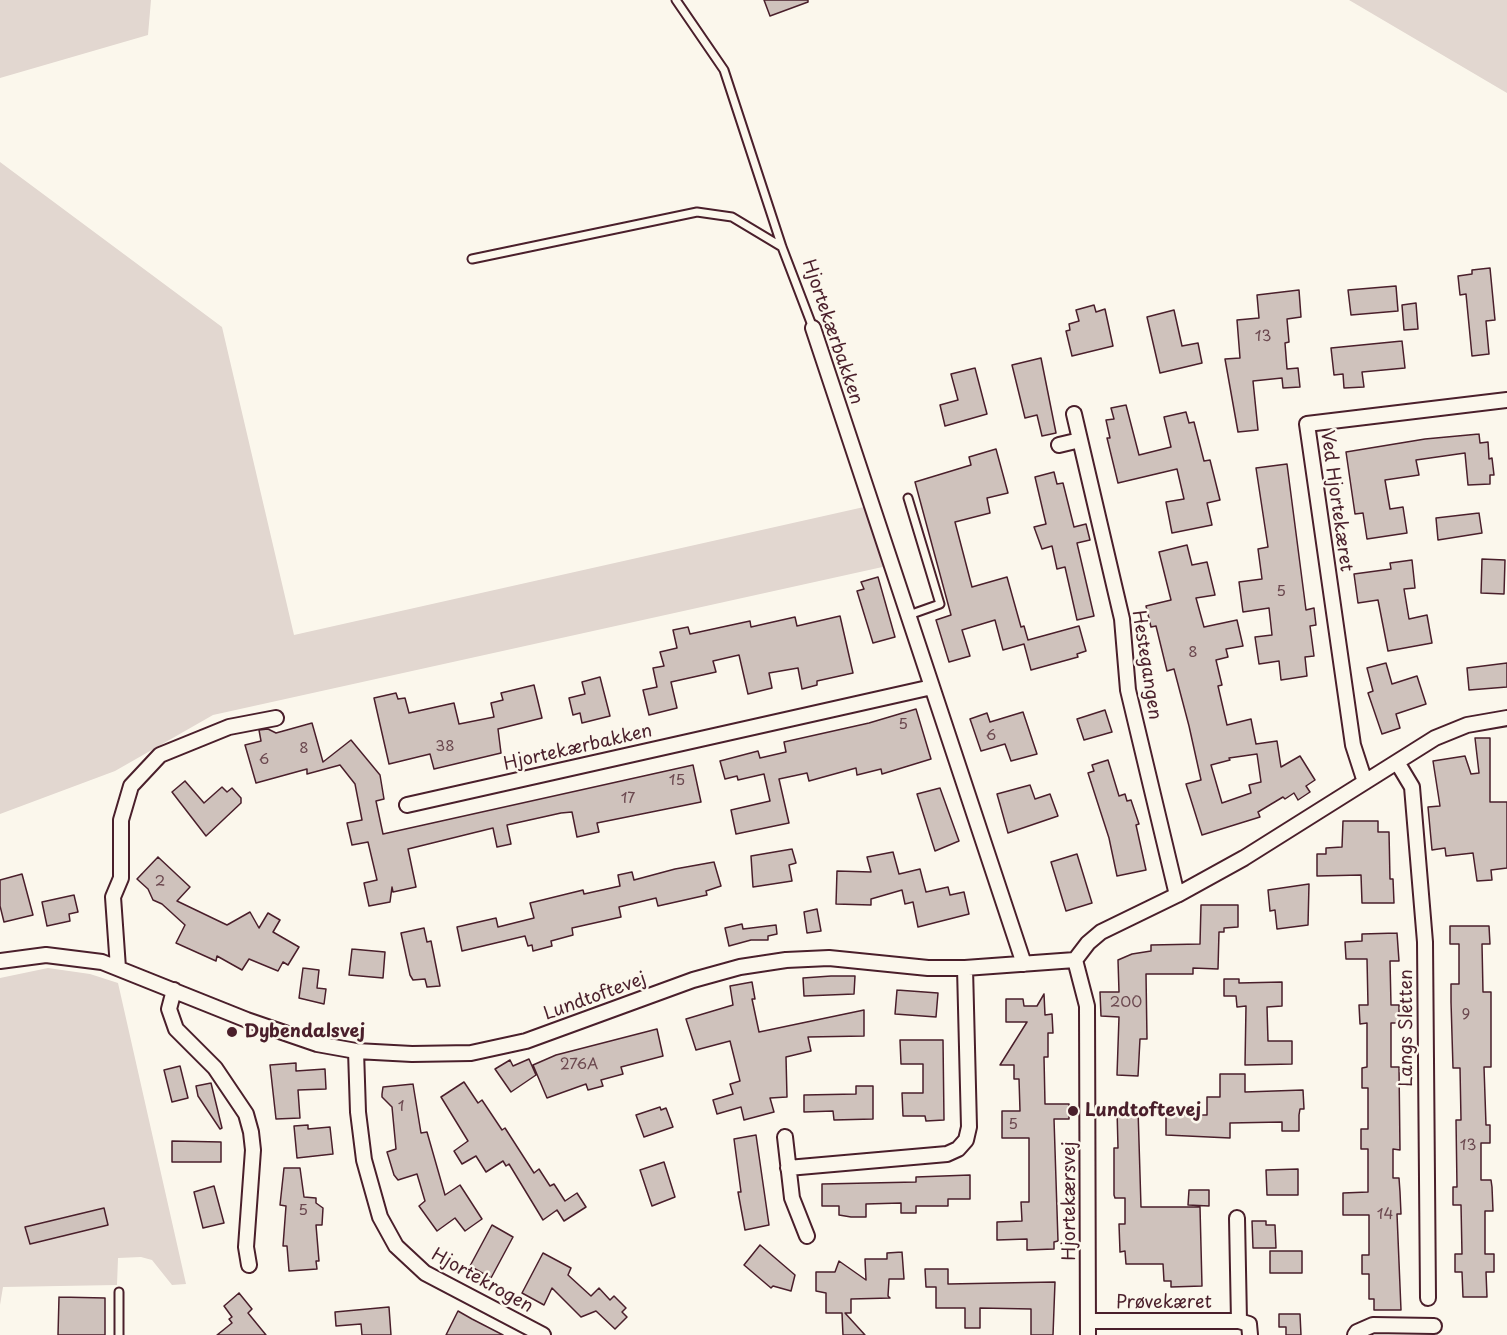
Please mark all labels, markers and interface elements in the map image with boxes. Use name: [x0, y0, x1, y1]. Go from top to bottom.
street label: Hjortekærbakken: [797, 257, 867, 407]
house number: 13: [1255, 328, 1271, 346]
street label: Ved Hjortekæret: [1315, 429, 1357, 573]
house number: 5: [1276, 583, 1286, 601]
street label: Hestegangen: [1127, 609, 1165, 721]
house number: 8: [1188, 644, 1198, 662]
house number: 5: [898, 716, 908, 734]
street label: Hjortekærbakken: [502, 720, 654, 776]
house number: 6: [986, 727, 996, 745]
house number: 38: [435, 738, 455, 756]
house number: 8: [299, 740, 309, 758]
house number: 6: [259, 751, 269, 769]
house number: 15: [669, 772, 685, 790]
house number: 17: [621, 790, 635, 808]
house number: 2: [155, 873, 165, 891]
street label: Lundtoftevej: [541, 968, 649, 1026]
street label: Langs Sletten: [1396, 969, 1418, 1087]
house number: 200: [1110, 994, 1142, 1012]
house number: 9: [1462, 1006, 1470, 1024]
place label: Dybendalsvej: [244, 1021, 365, 1043]
marker: Dybendalsvej: [225, 1025, 239, 1039]
house number: 276A: [560, 1056, 598, 1074]
house number: 1: [398, 1098, 404, 1116]
place label: Lundtoftevej: [1085, 1100, 1201, 1122]
marker: Lundtoftevej: [1066, 1104, 1080, 1118]
house number: 5: [1008, 1116, 1018, 1134]
house number: 13: [1460, 1137, 1476, 1155]
street label: Hjortekærsvej: [1059, 1141, 1081, 1261]
house number: 5: [298, 1202, 308, 1220]
house number: 14: [1377, 1206, 1393, 1224]
street label: Hjortekrogen: [427, 1244, 537, 1318]
street label: Prøvekæret: [1116, 1292, 1212, 1314]

